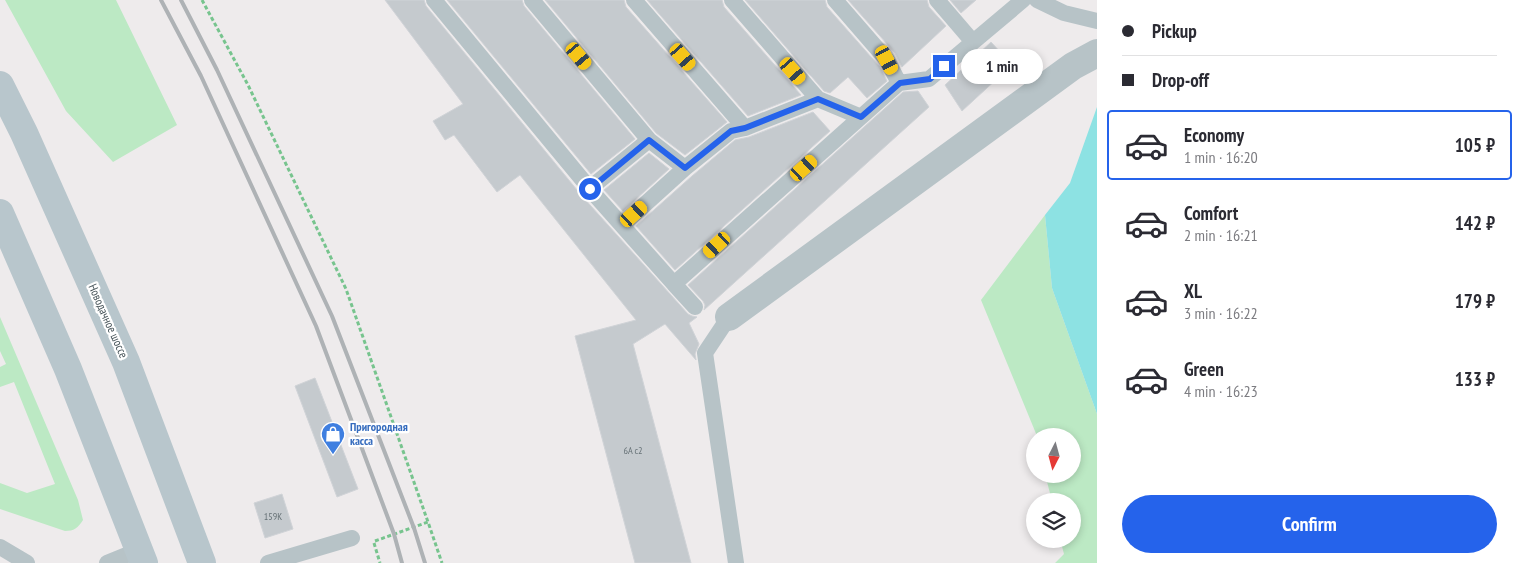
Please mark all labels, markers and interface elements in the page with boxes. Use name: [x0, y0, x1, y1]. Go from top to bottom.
text: Pickup: [1152, 19, 1197, 43]
car: [563, 40, 594, 72]
car: [667, 41, 698, 73]
car: [873, 43, 900, 77]
callout: 1 min: [962, 48, 1044, 84]
car: [777, 55, 808, 87]
route end: [933, 55, 955, 77]
text: 1 min: [986, 56, 1018, 76]
text: Drop-off: [1152, 68, 1209, 92]
icon: car: [1124, 123, 1169, 168]
text: Economy: [1184, 123, 1244, 147]
text: 105 ₽: [1455, 133, 1495, 157]
text: 1 min · 16:20: [1184, 147, 1258, 167]
car: [787, 152, 820, 184]
route start: [579, 178, 601, 200]
car: [617, 198, 650, 230]
icon: car: [1124, 201, 1169, 246]
text: Comfort: [1184, 201, 1238, 225]
text: 142 ₽: [1455, 211, 1495, 235]
text: 2 min · 16:21: [1184, 225, 1258, 245]
car: [700, 229, 733, 261]
icon: car: [1124, 279, 1169, 324]
text: XL: [1184, 279, 1202, 303]
street label: Новодачное шоссе: [85, 281, 132, 360]
text: 179 ₽: [1455, 289, 1495, 313]
text: 3 min · 16:22: [1184, 303, 1258, 323]
icon: car: [1124, 357, 1169, 402]
text: Green: [1184, 357, 1224, 381]
text: 133 ₽: [1455, 367, 1495, 391]
text: 4 min · 16:23: [1184, 381, 1258, 401]
place label: Пригородная касса: [350, 419, 408, 448]
shop icon: Пригородная касса: [320, 421, 346, 455]
north arrow: [1026, 428, 1081, 482]
map controls: [1026, 428, 1081, 548]
house number: 6А с2: [623, 444, 643, 457]
button: layers: [1026, 493, 1081, 548]
button: Confirm: [1122, 495, 1497, 553]
house number: 159К: [264, 510, 282, 523]

